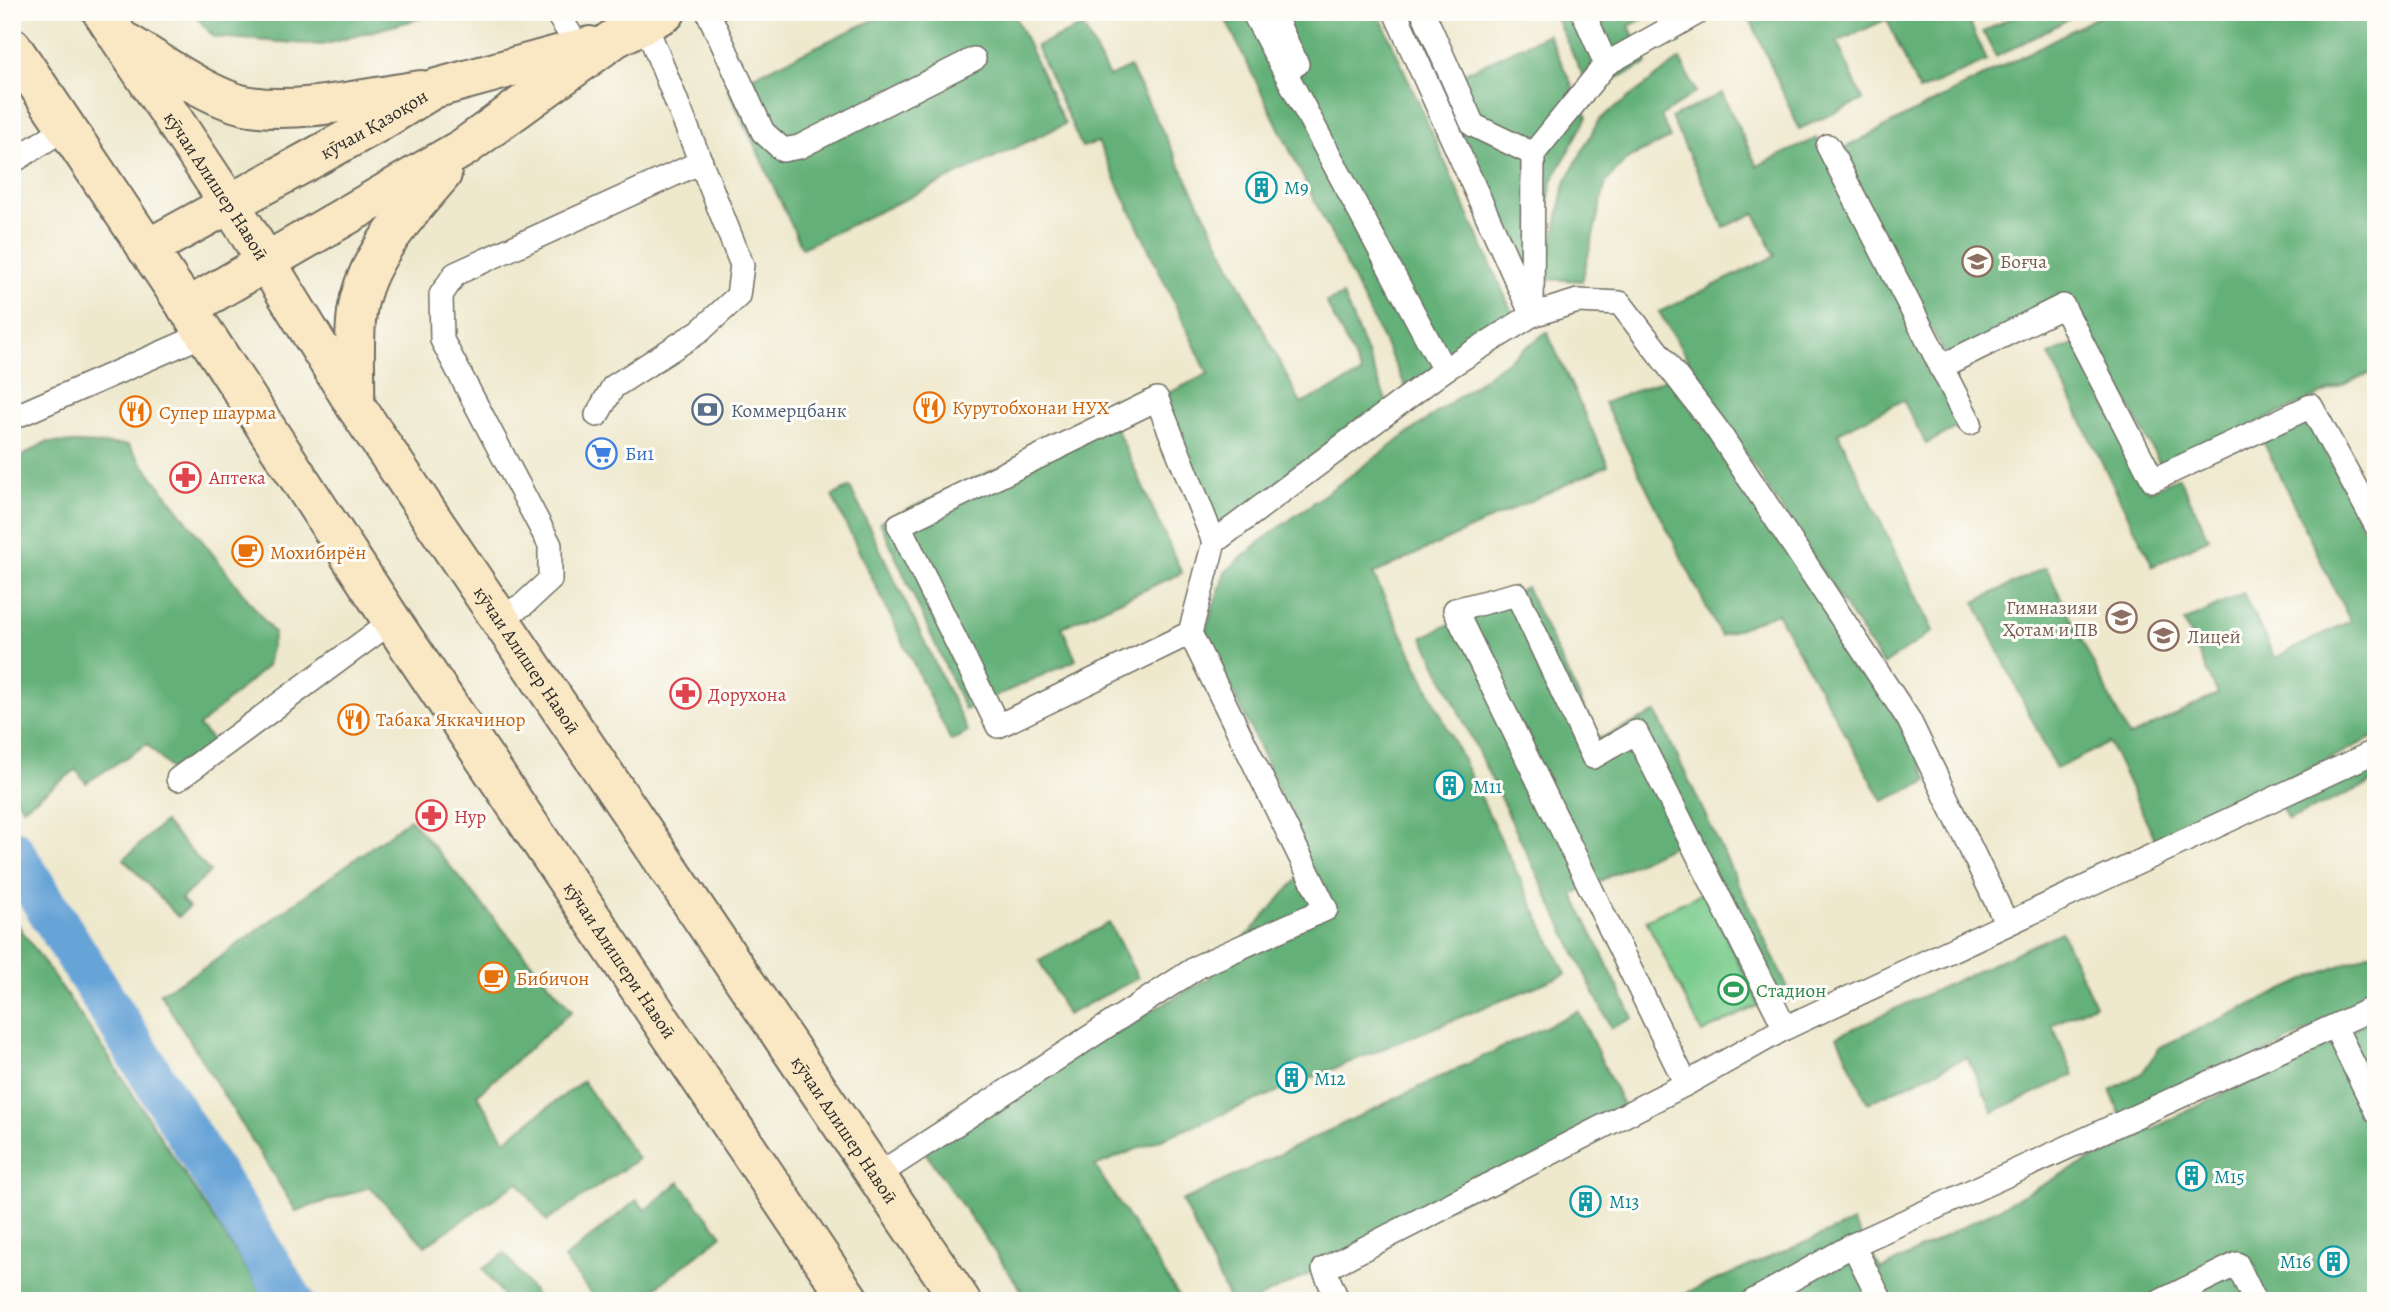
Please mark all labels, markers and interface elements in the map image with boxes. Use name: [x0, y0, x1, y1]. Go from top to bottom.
street label: кӯчаи Қазоқон: [316, 83, 433, 166]
street label: кӯчаи Алишер Навоӣ: [157, 106, 274, 266]
building icon: М9: [1244, 170, 1278, 204]
place label: М9: [1284, 175, 1309, 201]
school or university icon: Боғча: [1960, 244, 1994, 278]
place label: Боғча: [2000, 249, 2047, 275]
restaurant icon: Курутобхонаи НУХ: [912, 390, 946, 424]
bank icon: Коммерцбанк: [691, 393, 725, 427]
restaurant icon: Супер шаурма: [119, 395, 153, 429]
place label: Курутобхонаи НУХ: [952, 395, 1110, 421]
place label: Коммерцбанк: [731, 398, 847, 424]
place label: Супер шаурма: [159, 400, 277, 426]
supermarket icon: Би1: [585, 436, 619, 470]
place label: Би1: [625, 441, 654, 467]
pharmacy icon: Аптека: [169, 460, 203, 494]
place label: Аптека: [208, 465, 266, 491]
cafe icon: Мохибирён: [230, 535, 264, 569]
place label: Мохибирён: [270, 540, 366, 566]
street label: кӯчаи Алишер Навоӣ: [467, 581, 586, 739]
place label: Гимназияи Ҳотам и ПВ: [2002, 595, 2098, 643]
school or university icon: Гимназияи Ҳотам и ПВ: [2104, 601, 2138, 635]
school or university icon: Лицей: [2147, 619, 2181, 653]
place label: Лицей: [2187, 624, 2241, 650]
pharmacy icon: Дорухона: [668, 677, 702, 711]
place label: Дорухона: [708, 682, 787, 708]
restaurant icon: Табака Яккачинор: [336, 702, 370, 736]
place label: Табака Яккачинор: [376, 707, 525, 733]
building icon: М11: [1433, 769, 1467, 803]
place label: М11: [1473, 774, 1503, 800]
pharmacy icon: Нур: [414, 799, 448, 833]
place label: Нур: [454, 804, 486, 830]
street label: кӯчаи Алишери Навоӣ: [557, 877, 682, 1044]
cafe icon: Бибичон: [476, 961, 510, 995]
place label: Бибичон: [516, 966, 589, 992]
sports icon: Стадион: [1716, 973, 1750, 1007]
place label: Стадион: [1756, 978, 1826, 1004]
street label: кӯчаи Алишер Навоӣ: [785, 1051, 903, 1209]
building icon: М12: [1274, 1061, 1308, 1095]
place label: М12: [1314, 1066, 1346, 1092]
building icon: М15: [2174, 1159, 2208, 1193]
place label: М15: [2214, 1164, 2245, 1190]
building icon: М13: [1569, 1184, 1603, 1218]
place label: М13: [1609, 1189, 1640, 1215]
building icon: М16: [2317, 1244, 2351, 1278]
place label: М16: [2280, 1249, 2311, 1275]

